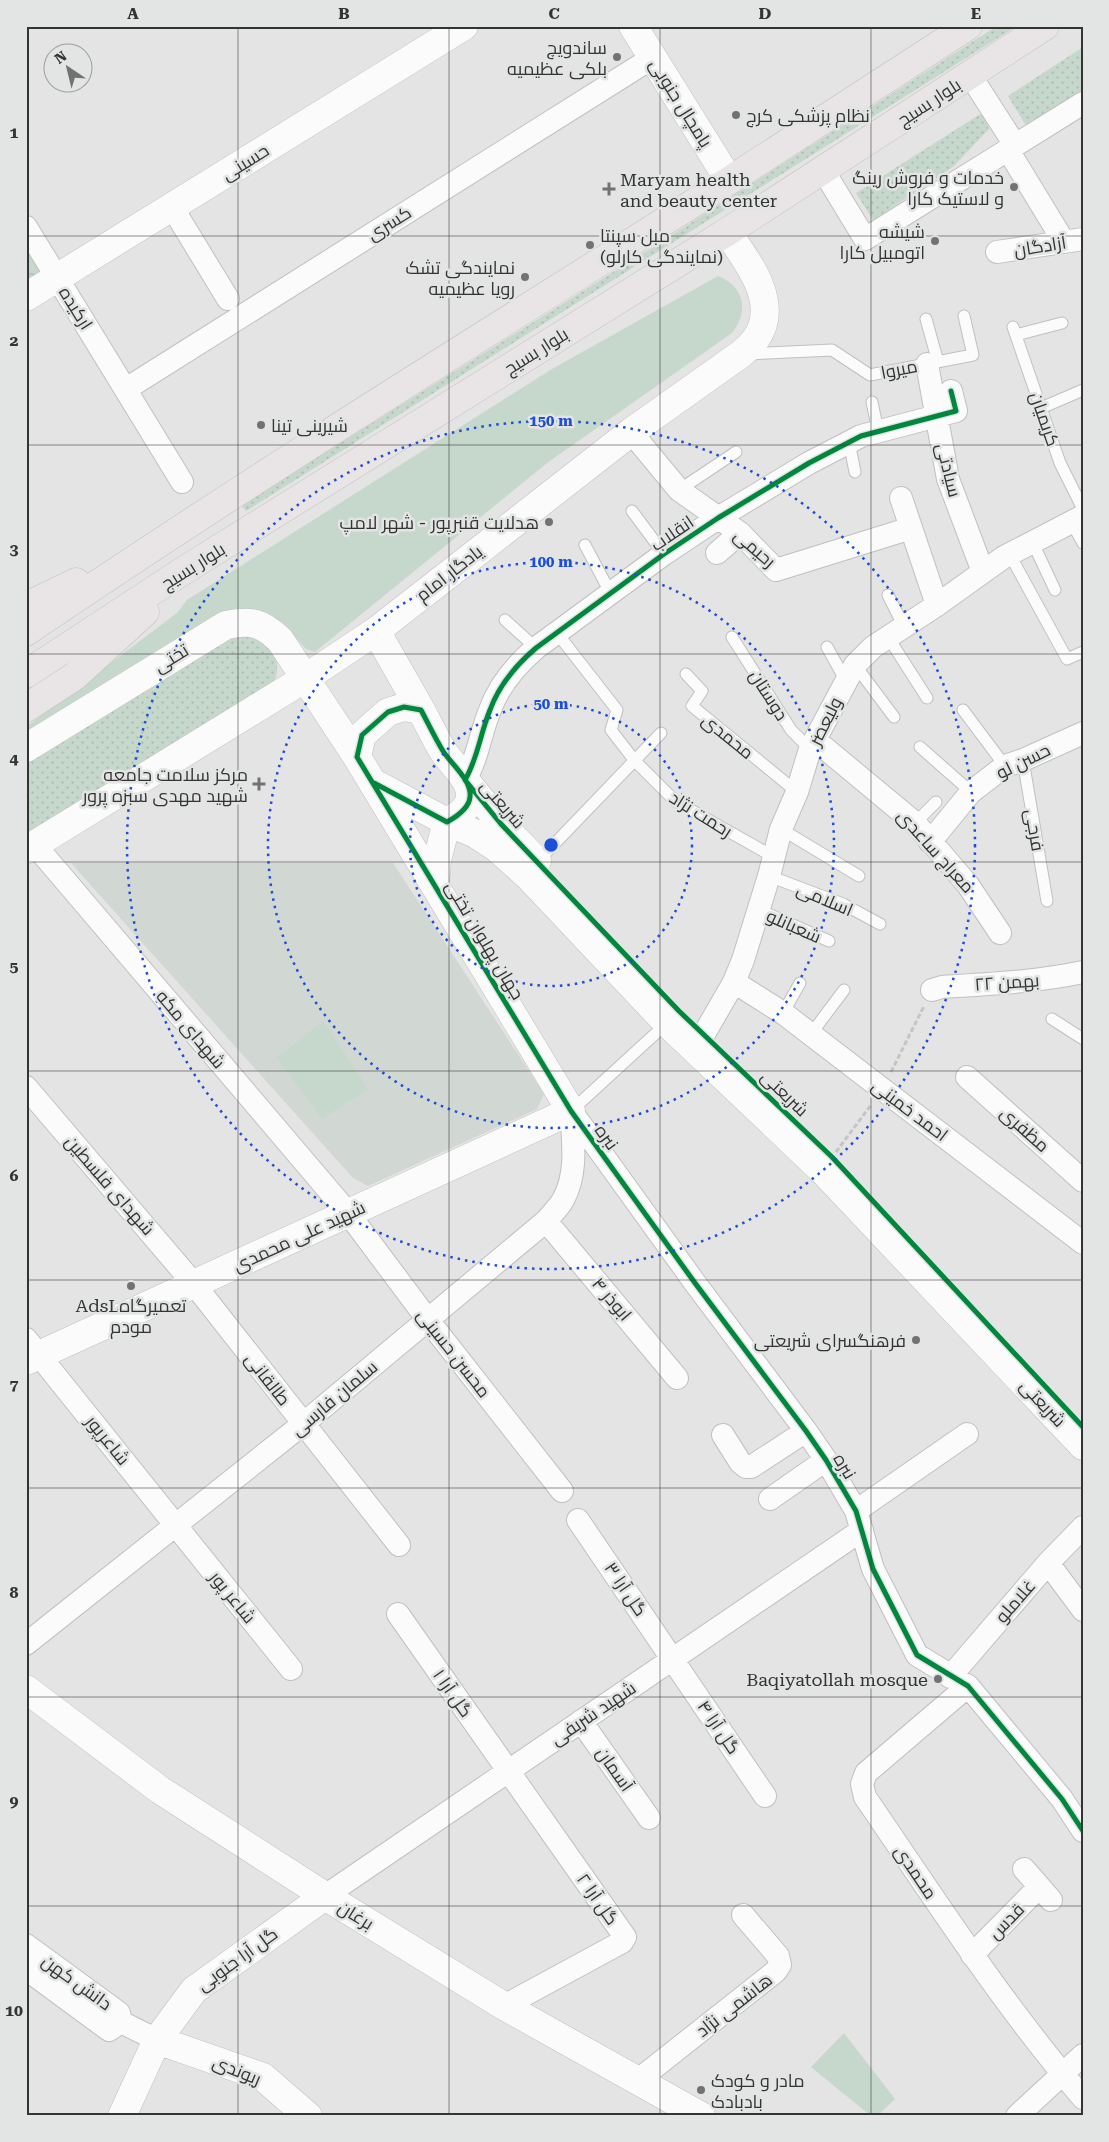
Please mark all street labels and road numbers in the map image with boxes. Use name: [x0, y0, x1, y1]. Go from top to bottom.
street label: پامچال جنوبی: [644, 55, 717, 153]
street label: بلوار بسیج: [893, 74, 966, 132]
street label: حسینی: [217, 139, 273, 186]
street label: کسری: [363, 201, 415, 245]
street label: آزادگان: [1012, 231, 1068, 261]
street label: ارکیده: [54, 283, 97, 334]
street label: بلوار بسیج: [500, 323, 573, 381]
street label: میروا: [879, 355, 919, 384]
street label: کریمیان: [1025, 389, 1064, 449]
street label: سیادتی: [931, 441, 966, 499]
street label: انقلاب: [646, 511, 698, 555]
street label: رحیمی: [729, 524, 780, 572]
street label: بلوار بسیج: [157, 538, 230, 596]
street label: یادگار امام: [412, 540, 488, 607]
street label: تختی: [150, 639, 193, 678]
street label: دوستان: [744, 666, 793, 725]
street label: ولیعصر: [803, 693, 847, 750]
street label: محمدی: [697, 709, 758, 764]
street label: حسن لو: [992, 739, 1054, 784]
street label: شریعتی: [475, 775, 530, 833]
street label: رحمت نژاد: [665, 787, 736, 842]
street label: معراج ساعدی: [892, 805, 979, 898]
street label: فرجی: [1020, 807, 1049, 853]
street label: جهان پهلوان تختی: [440, 877, 529, 1004]
street label: اسلامی: [793, 878, 856, 921]
street label: شعبانلو: [763, 905, 825, 948]
street label: ۲۲ بهمن: [974, 969, 1040, 996]
street label: شهدای مکه: [151, 986, 230, 1073]
street label: شریعتی: [756, 1065, 813, 1121]
street label: احمد خمینی: [867, 1075, 952, 1146]
street label: مظفری: [996, 1102, 1054, 1157]
street label: نبره: [590, 1120, 623, 1154]
street label: شهدای فلسطین: [60, 1131, 159, 1240]
street label: شهید علی محمدی: [230, 1196, 369, 1277]
street label: ابوذر ۴: [587, 1273, 636, 1326]
street label: محسن حسینی: [412, 1305, 495, 1402]
street label: طالقانی: [240, 1348, 295, 1410]
street label: سلمان فارسی: [287, 1356, 382, 1441]
street label: شریعتی: [1015, 1375, 1070, 1432]
street label: شاعرپور: [80, 1410, 134, 1470]
street label: نبره: [828, 1449, 861, 1483]
street label: گل آرا ۳: [600, 1558, 652, 1620]
street label: شاعر پور: [204, 1566, 260, 1628]
street label: غلاملو: [991, 1575, 1040, 1628]
street label: گل آرا ۱: [428, 1665, 477, 1722]
street label: شهید شریفی: [546, 1677, 640, 1750]
street label: گل آرا ۴: [693, 1696, 745, 1758]
street label: آسمان: [591, 1743, 638, 1796]
street label: محمدی: [890, 1841, 942, 1903]
street label: گل آرا ۲: [572, 1869, 623, 1929]
street label: برغان: [334, 1896, 378, 1935]
street label: قدس: [984, 1899, 1029, 1944]
street label: گل آرا جنوبی: [193, 1923, 282, 1996]
street label: دانش کهن: [37, 1950, 116, 2015]
street label: هاشمی نژاد: [692, 1969, 777, 2042]
street label: ریوندی: [209, 2051, 264, 2090]

